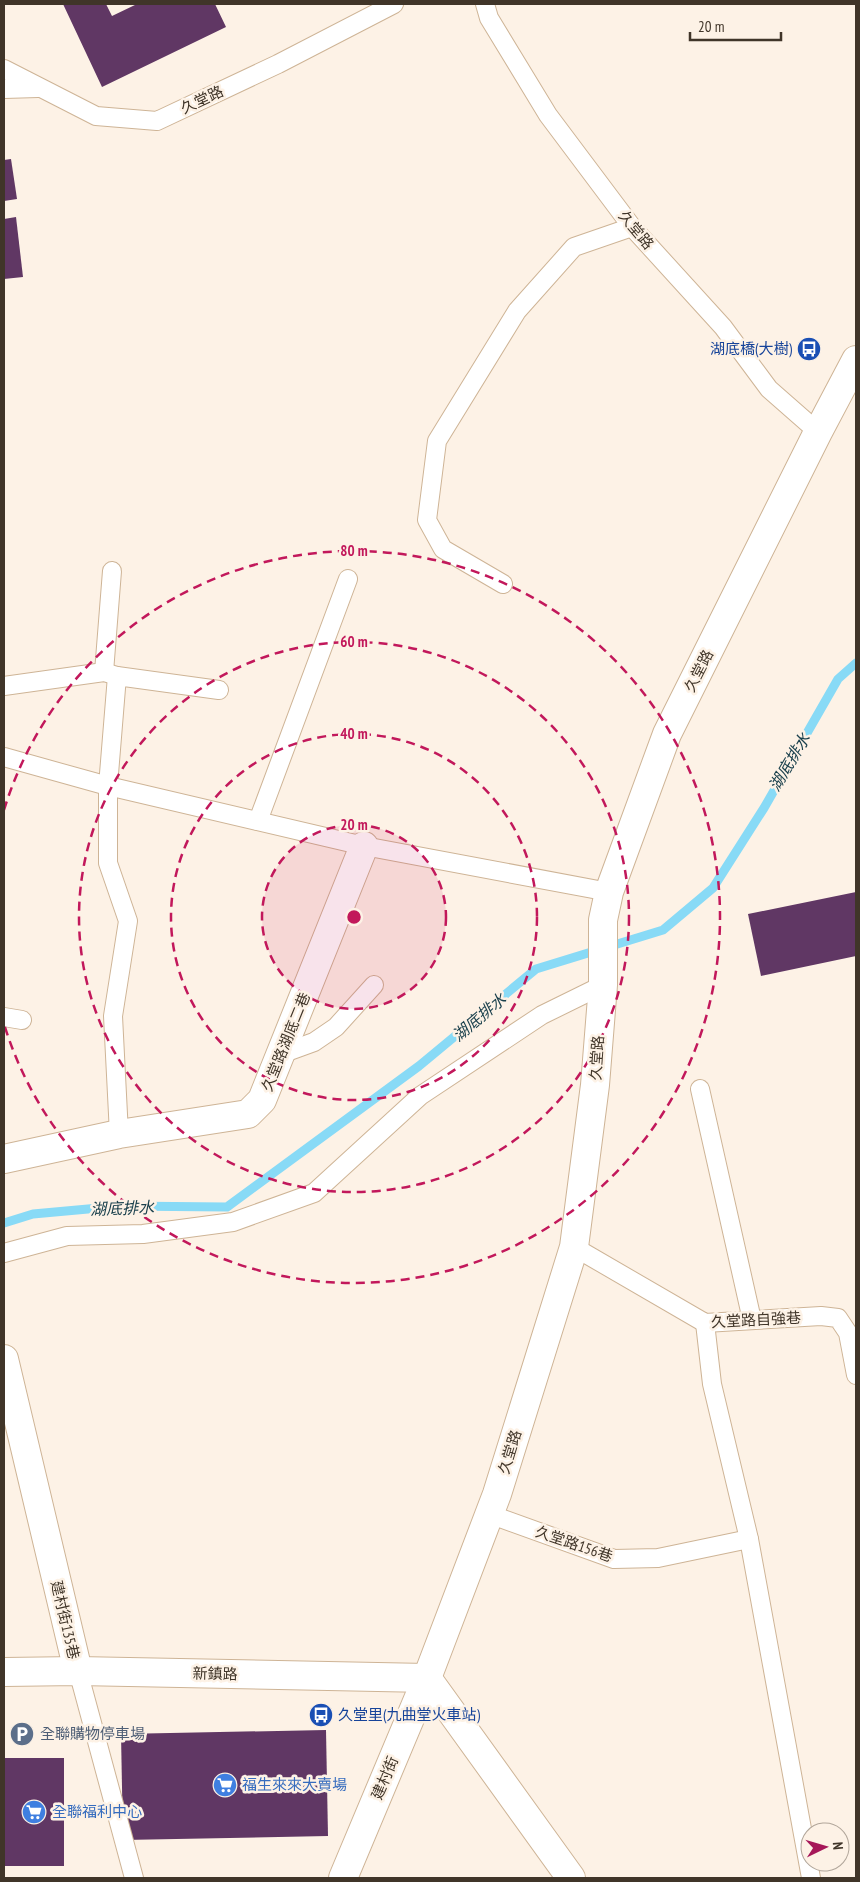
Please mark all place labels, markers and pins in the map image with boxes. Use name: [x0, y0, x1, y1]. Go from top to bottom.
bus stop icon: 湖底橋(大樹): [796, 336, 822, 362]
place label: 湖底橋(大樹): [710, 339, 792, 358]
centre of rings: [345, 908, 363, 926]
bus stop icon: 久堂里(九曲堂火車站): [308, 1702, 334, 1728]
place label: 久堂里(九曲堂火車站): [338, 1705, 480, 1724]
parking icon: 全聯購物停車場: [9, 1721, 35, 1747]
place label: 全聯購物停車場: [40, 1724, 145, 1743]
supermarket icon: 福生來來大賣場: [212, 1772, 238, 1798]
place label: 福生來來大賣場: [242, 1775, 347, 1794]
supermarket icon: 全聯福利中心: [21, 1799, 47, 1825]
place label: 全聯福利中心: [52, 1802, 142, 1821]

